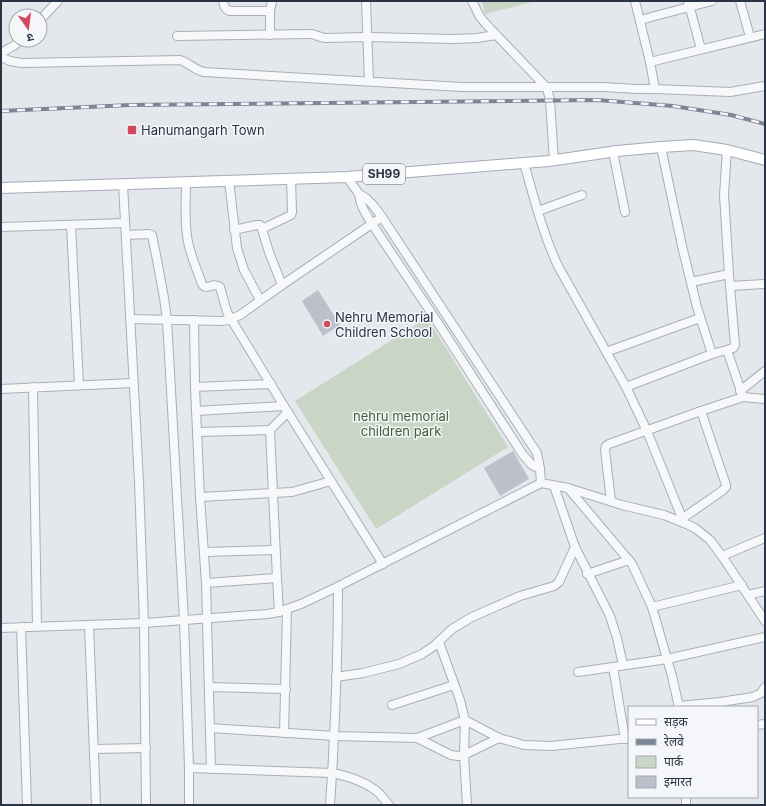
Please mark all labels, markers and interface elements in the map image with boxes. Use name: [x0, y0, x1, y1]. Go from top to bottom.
north arrow: [8, 8, 48, 48]
text: उ: [25, 30, 35, 45]
place label: Hanumangarh Town: [141, 122, 265, 138]
marker: Hanumangarh Town: [126, 124, 138, 136]
road number: SH99: [363, 164, 405, 184]
place label: Nehru Memorial Children School: [335, 309, 434, 340]
marker: Nehru Memorial Children School: [322, 319, 332, 329]
park label: nehru memorial children park: [353, 408, 449, 439]
legend: [628, 706, 758, 798]
text: सड़क: [664, 714, 689, 729]
text: रेलवे: [664, 734, 684, 749]
text: पार्क: [664, 754, 684, 769]
text: इमारत: [664, 774, 693, 789]

